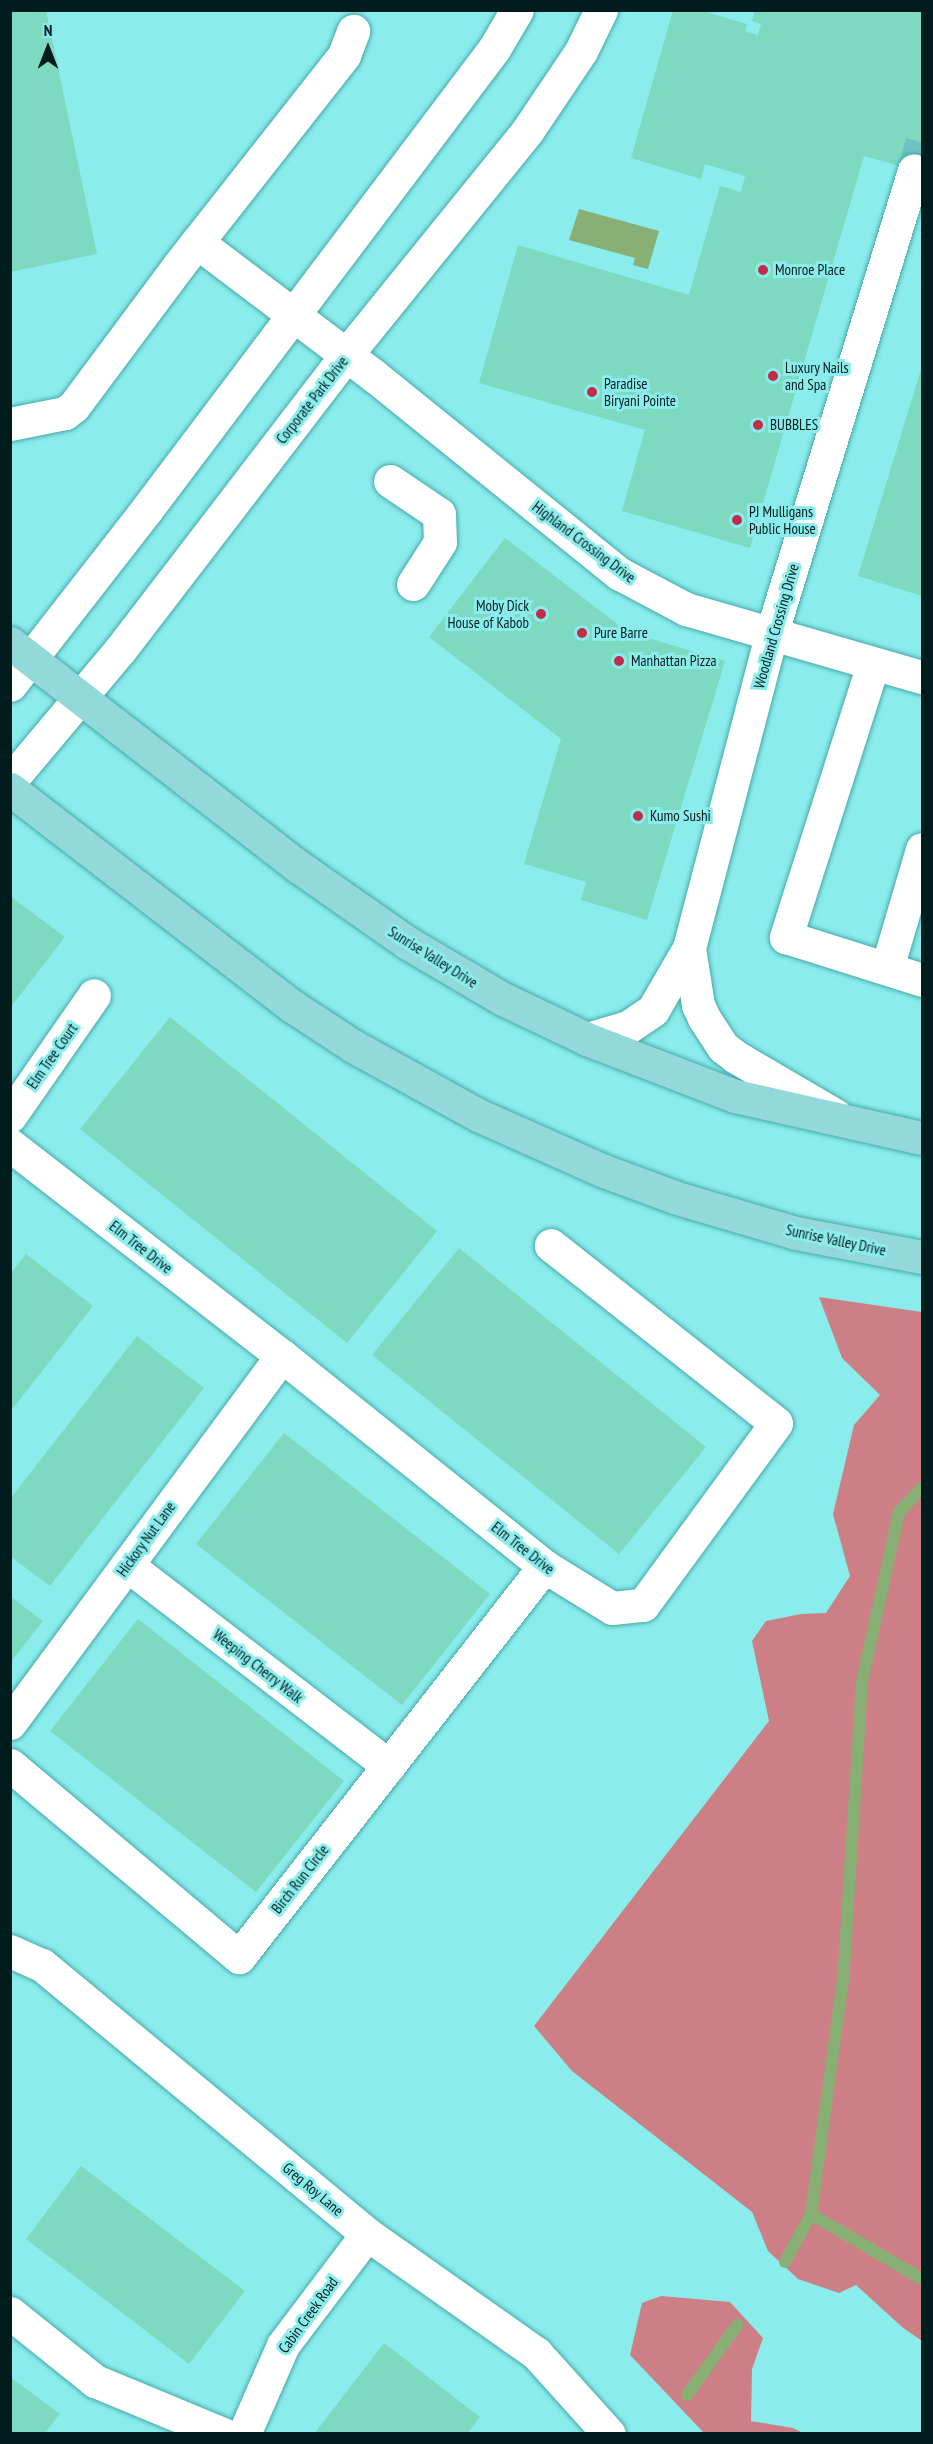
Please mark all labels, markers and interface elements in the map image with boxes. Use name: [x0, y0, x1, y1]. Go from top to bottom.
north arrow: [18, 18, 78, 78]
text: N: [44, 20, 52, 40]
place label: Monroe Place: [775, 261, 845, 279]
marker: Monroe Place: [756, 263, 770, 277]
street label: Corporate Park Drive: [272, 353, 352, 447]
place label: Luxury Nails and Spa: [785, 358, 849, 393]
marker: Luxury Nails and Spa: [766, 369, 780, 383]
place label: Paradise Biryani Pointe: [604, 374, 676, 409]
marker: Paradise Biryani Pointe: [585, 385, 599, 399]
place label: BUBBLES: [770, 416, 818, 434]
marker: BUBBLES: [751, 418, 765, 432]
street label: Highland Crossing Drive: [529, 497, 639, 587]
place label: PJ Mulligans Public House: [749, 502, 816, 537]
marker: PJ Mulligans Public House: [730, 513, 744, 527]
street label: Woodland Crossing Drive: [750, 562, 802, 690]
place label: Moby Dick House of Kabob: [448, 596, 529, 631]
marker: Moby Dick House of Kabob: [534, 607, 548, 621]
place label: Pure Barre: [594, 624, 648, 642]
marker: Pure Barre: [575, 626, 589, 640]
place label: Manhattan Pizza: [631, 652, 717, 670]
marker: Manhattan Pizza: [612, 654, 626, 668]
place label: Kumo Sushi: [650, 807, 711, 825]
marker: Kumo Sushi: [631, 809, 645, 823]
street label: Sunrise Valley Drive: [385, 922, 481, 992]
street label: Elm Tree Court: [23, 1020, 81, 1092]
street label: Elm Tree Drive: [106, 1217, 176, 1277]
street label: Sunrise Valley Drive: [784, 1221, 888, 1259]
street label: Hickory Nut Lane: [113, 1498, 179, 1580]
street label: Elm Tree Drive: [488, 1518, 558, 1578]
street label: Weeping Cherry Walk: [209, 1625, 307, 1707]
street label: Birch Run Circle: [268, 1841, 332, 1917]
street label: Greg Roy Lane: [279, 2158, 347, 2220]
street label: Cabin Creek Road: [274, 2273, 342, 2357]

